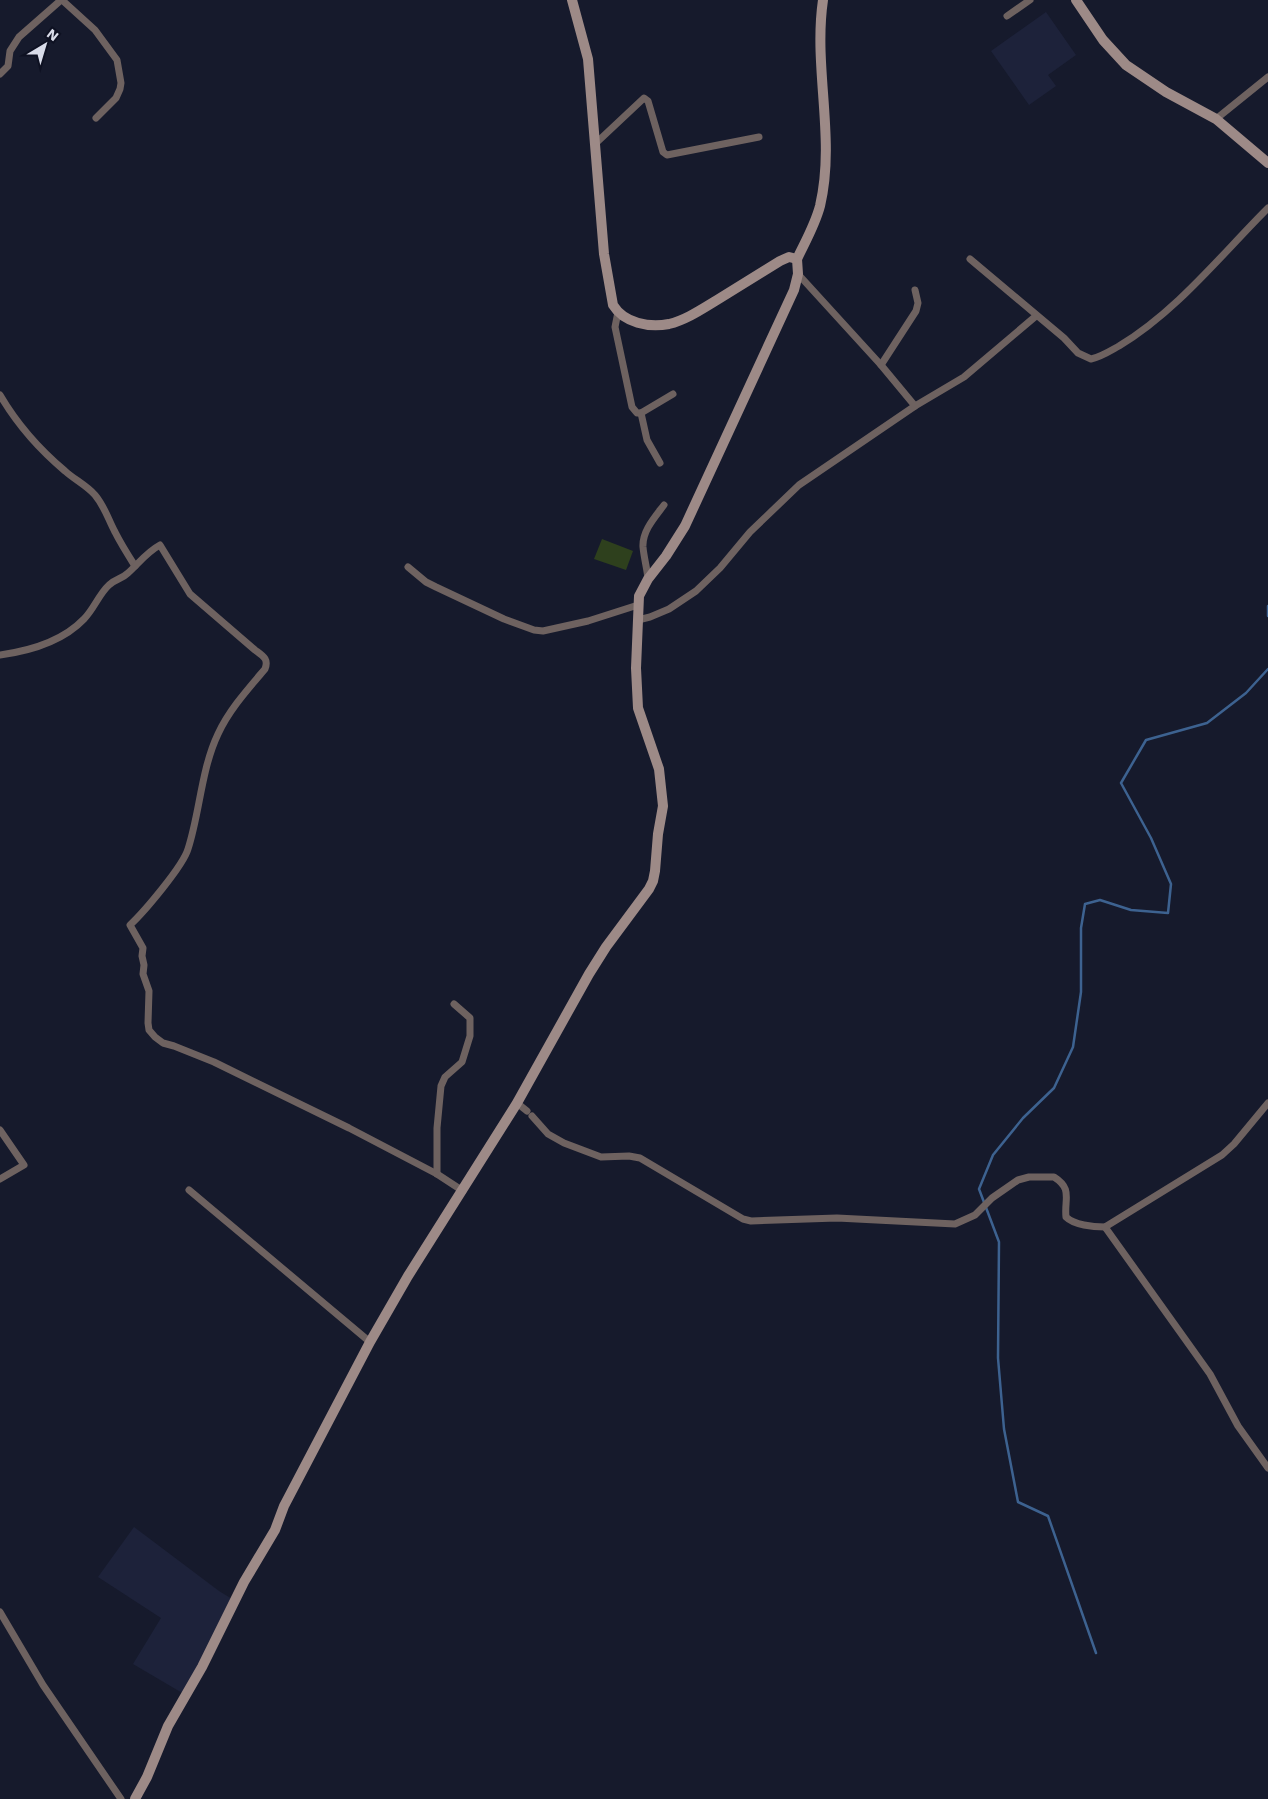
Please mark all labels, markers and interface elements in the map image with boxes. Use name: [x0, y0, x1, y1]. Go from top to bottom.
north arrow: [20, 20, 70, 70]
text: N: [44, 25, 62, 44]

